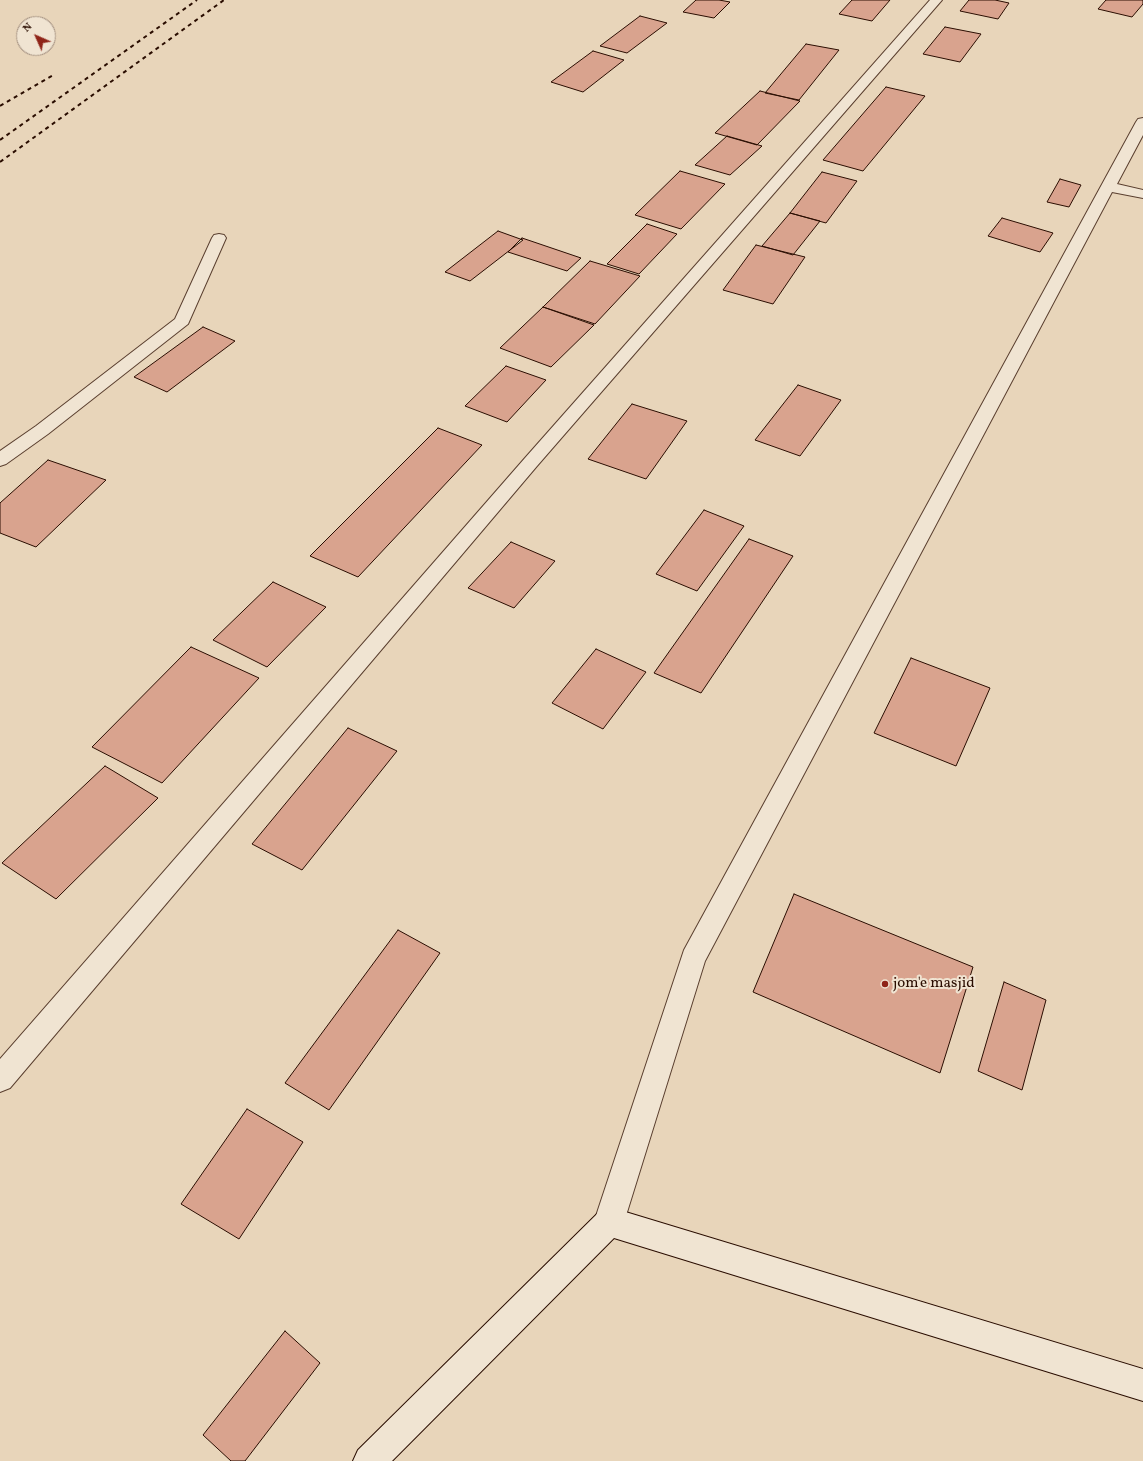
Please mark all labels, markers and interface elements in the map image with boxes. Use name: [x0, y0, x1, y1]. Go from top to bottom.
north arrow: [16, 16, 56, 56]
text: N: [20, 20, 36, 36]
place label: jom'e masjid: [893, 975, 975, 993]
marker: jom'e masjid: [880, 979, 890, 989]

